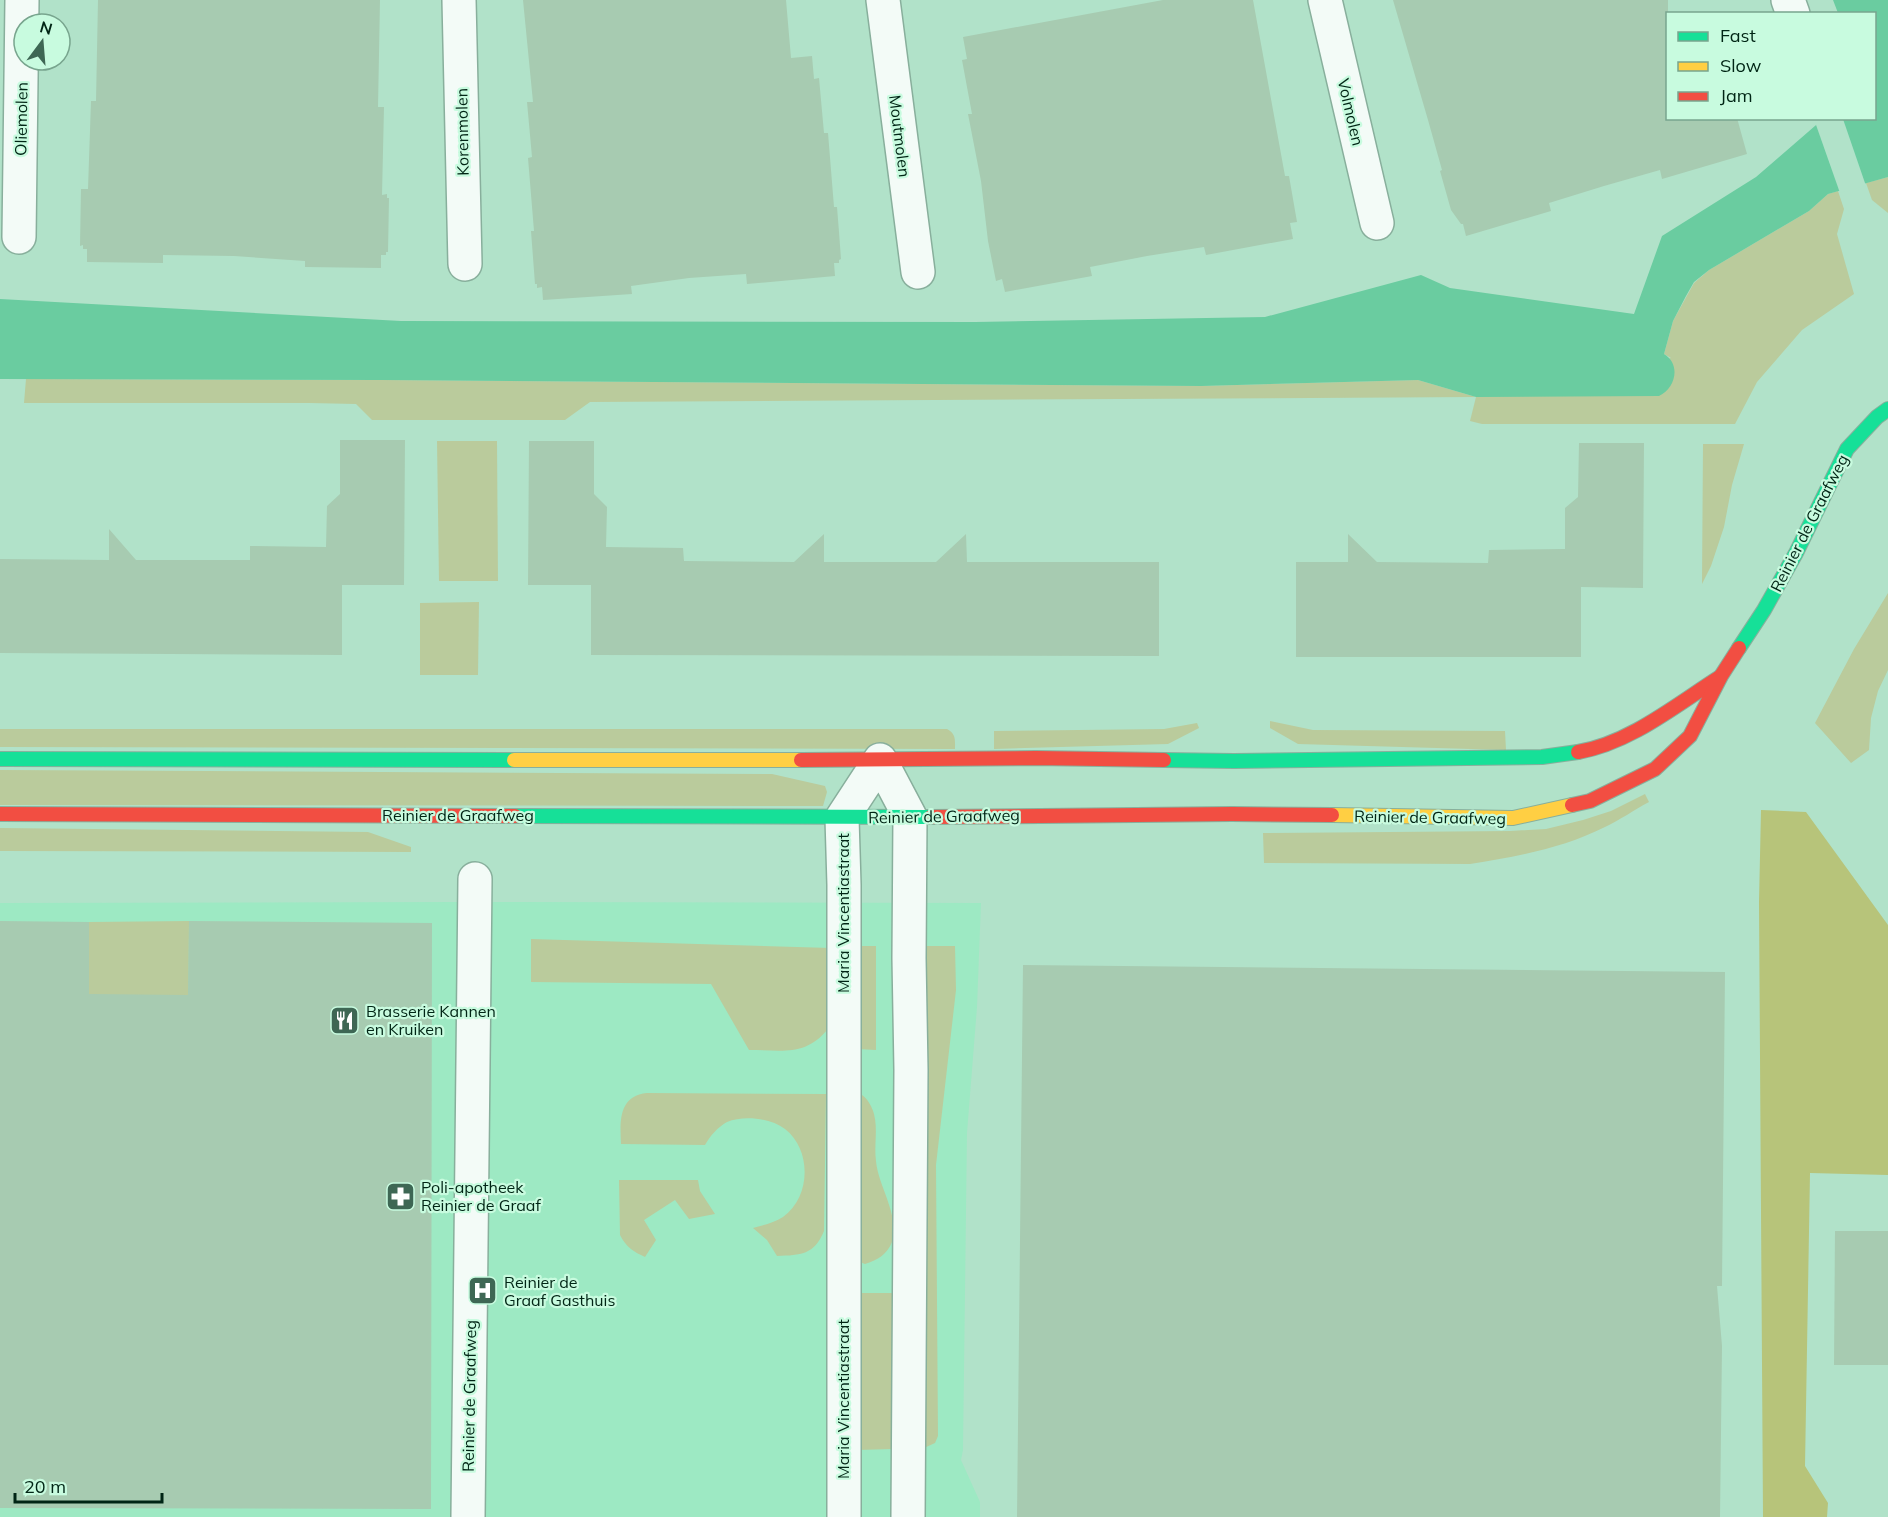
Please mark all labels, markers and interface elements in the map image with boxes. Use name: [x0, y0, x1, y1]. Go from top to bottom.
north arrow: [12, 12, 72, 72]
legend: [1666, 12, 1876, 120]
text: N: [38, 16, 55, 39]
text: Fast: [1720, 24, 1756, 47]
text: Slow: [1720, 54, 1762, 77]
street label: Volmolen: [1334, 77, 1368, 147]
street label: Oliemolen: [10, 82, 32, 156]
text: Jam: [1720, 84, 1753, 107]
street label: Korenmolen: [451, 88, 473, 176]
street label: Moutmolen: [885, 94, 915, 178]
street label: Reinier de Graafweg: [1766, 451, 1852, 595]
street label: Reinier de Graafweg: [382, 805, 534, 825]
street label: Reinier de Graafweg: [868, 805, 1020, 827]
street label: Reinier de Graafweg: [1354, 806, 1506, 828]
street label: Maria Vincentiastraat: [833, 833, 853, 993]
place label: Brasserie Kannen en Kruiken: [366, 1001, 496, 1039]
restaurant icon: Brasserie Kannen en Kruiken: [329, 1004, 361, 1036]
place label: Poli-apotheek Reinier de Graaf: [421, 1177, 541, 1215]
pharmacy icon: Poli-apotheek Reinier de Graaf: [384, 1180, 416, 1212]
place label: Reinier de Graaf Gasthuis: [504, 1272, 615, 1310]
hospital icon: Reinier de Graaf Gasthuis: [467, 1275, 499, 1307]
street label: Maria Vincentiastraat: [833, 1319, 853, 1479]
street label: Reinier de Graafweg: [458, 1320, 480, 1472]
scale bar: [15, 1466, 162, 1504]
text: 20 m: [24, 1475, 66, 1498]

